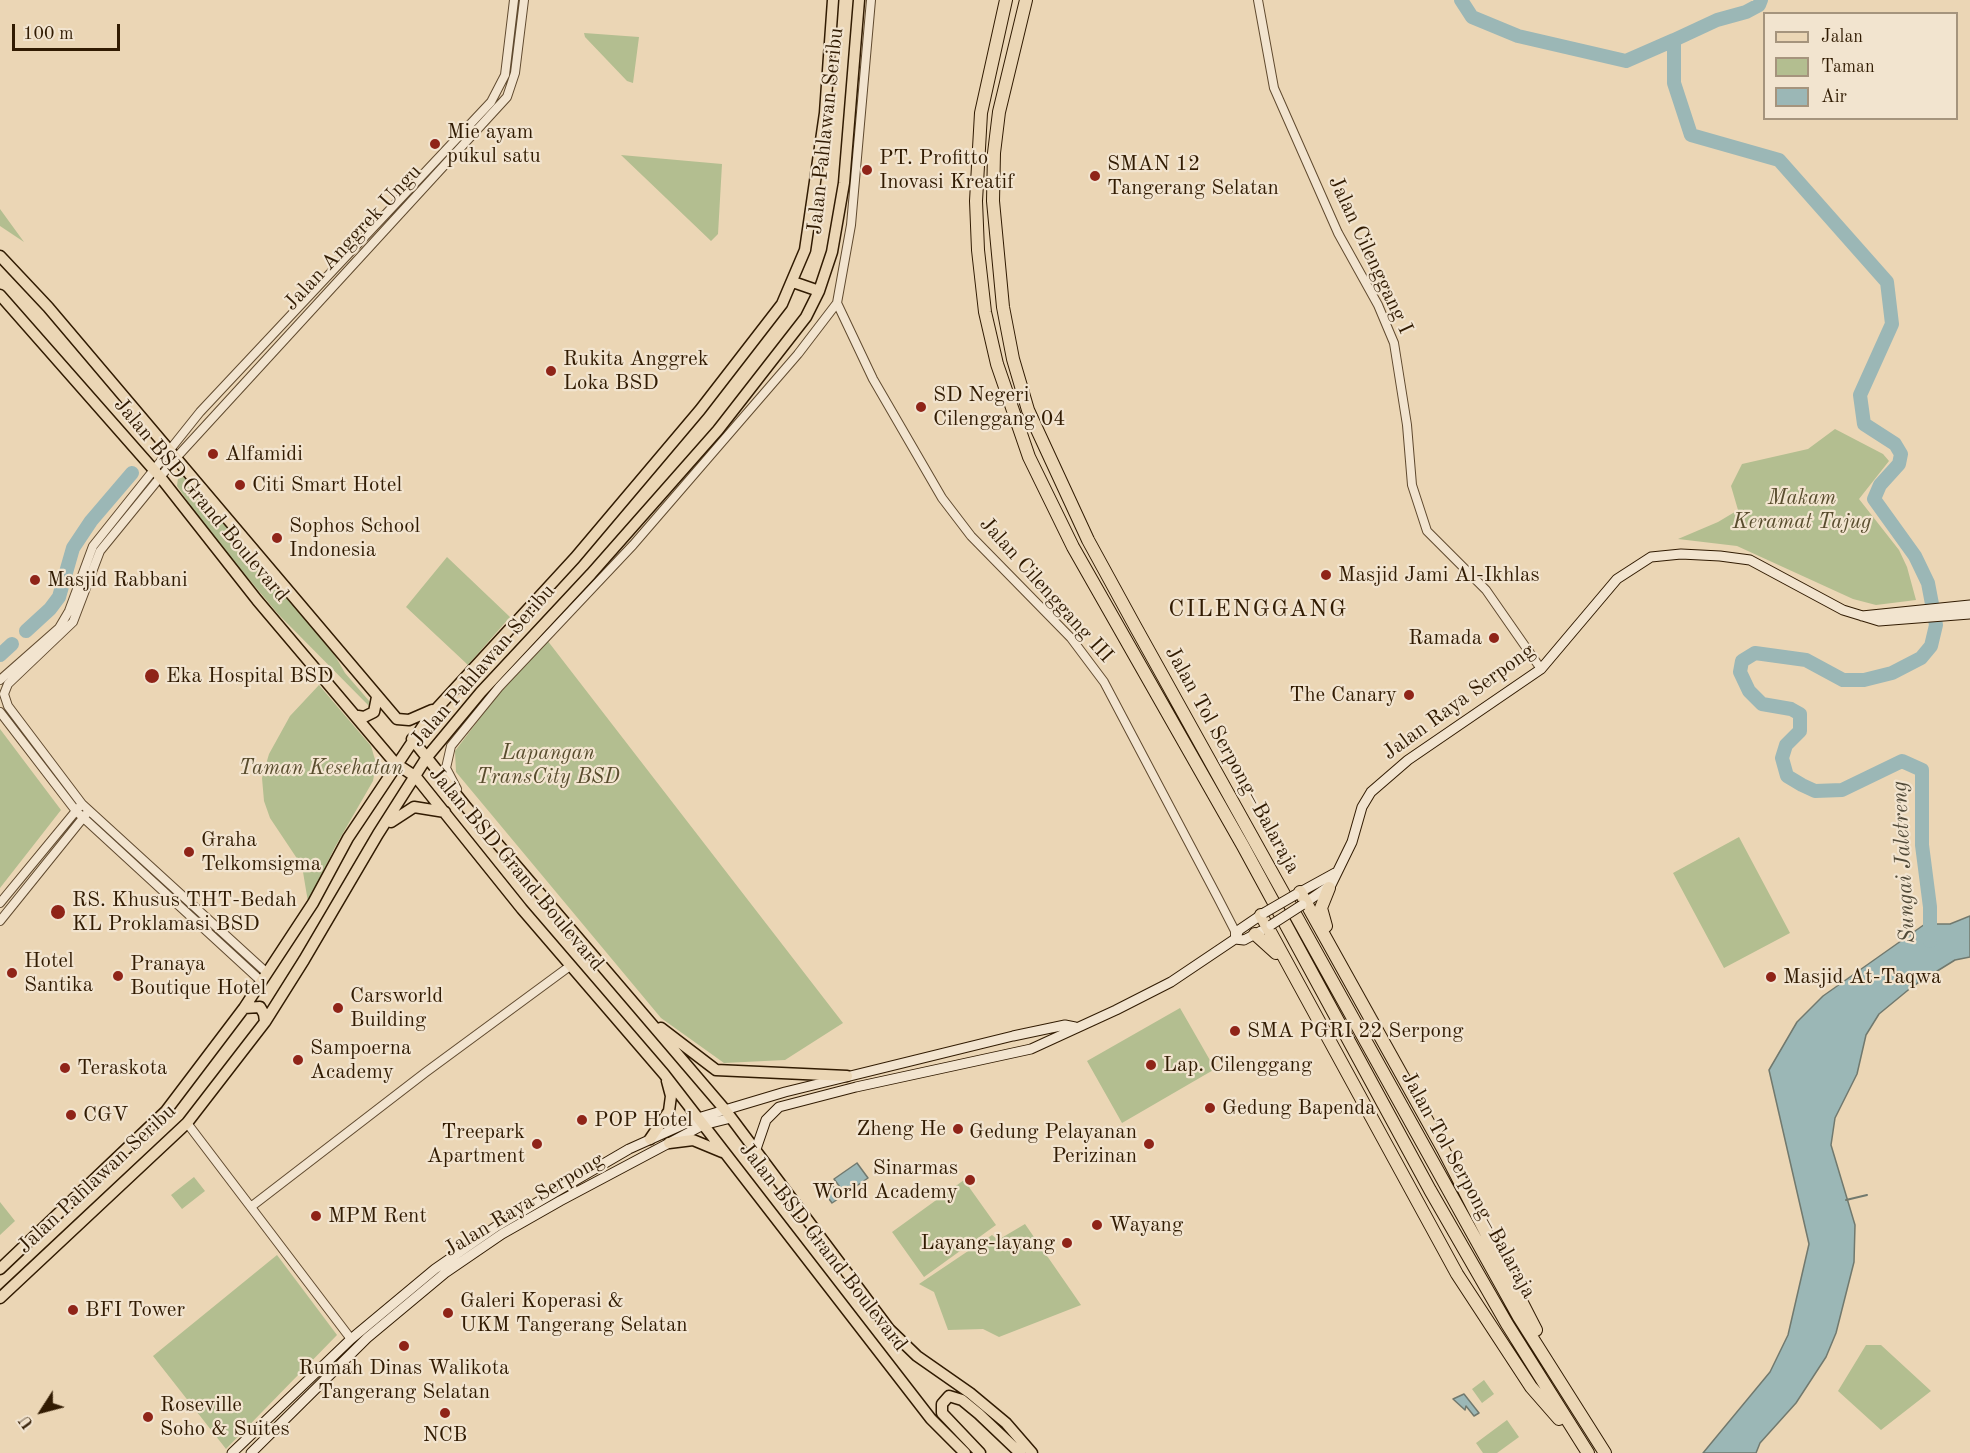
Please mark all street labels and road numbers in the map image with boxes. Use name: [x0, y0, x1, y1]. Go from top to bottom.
street label: Jalan Pahlawan Seribu: [803, 26, 849, 236]
street label: Jalan Anggrek Ungu: [279, 160, 427, 316]
street label: Jalan Cilenggang I: [1322, 172, 1418, 338]
street label: Jalan BSD Grand Boulevard: [108, 393, 294, 607]
street label: Jalan Cilenggang III: [974, 512, 1118, 668]
street label: Jalan Pahlawan Seribu: [405, 579, 561, 753]
street label: Jalan Raya Serpong: [1378, 638, 1540, 766]
street label: Jalan Tol Serpong–Balaraja: [1159, 642, 1305, 878]
street label: Jalan BSD Grand Boulevard: [423, 762, 609, 976]
street label: Jalan Tol Serpong–Balaraja: [1395, 1067, 1541, 1303]
street label: Jalan Pahlawan Seribu: [12, 1099, 182, 1259]
street label: Jalan BSD Grand Boulevard: [733, 1137, 913, 1357]
street label: Jalan Raya Serpong: [439, 1147, 609, 1263]

